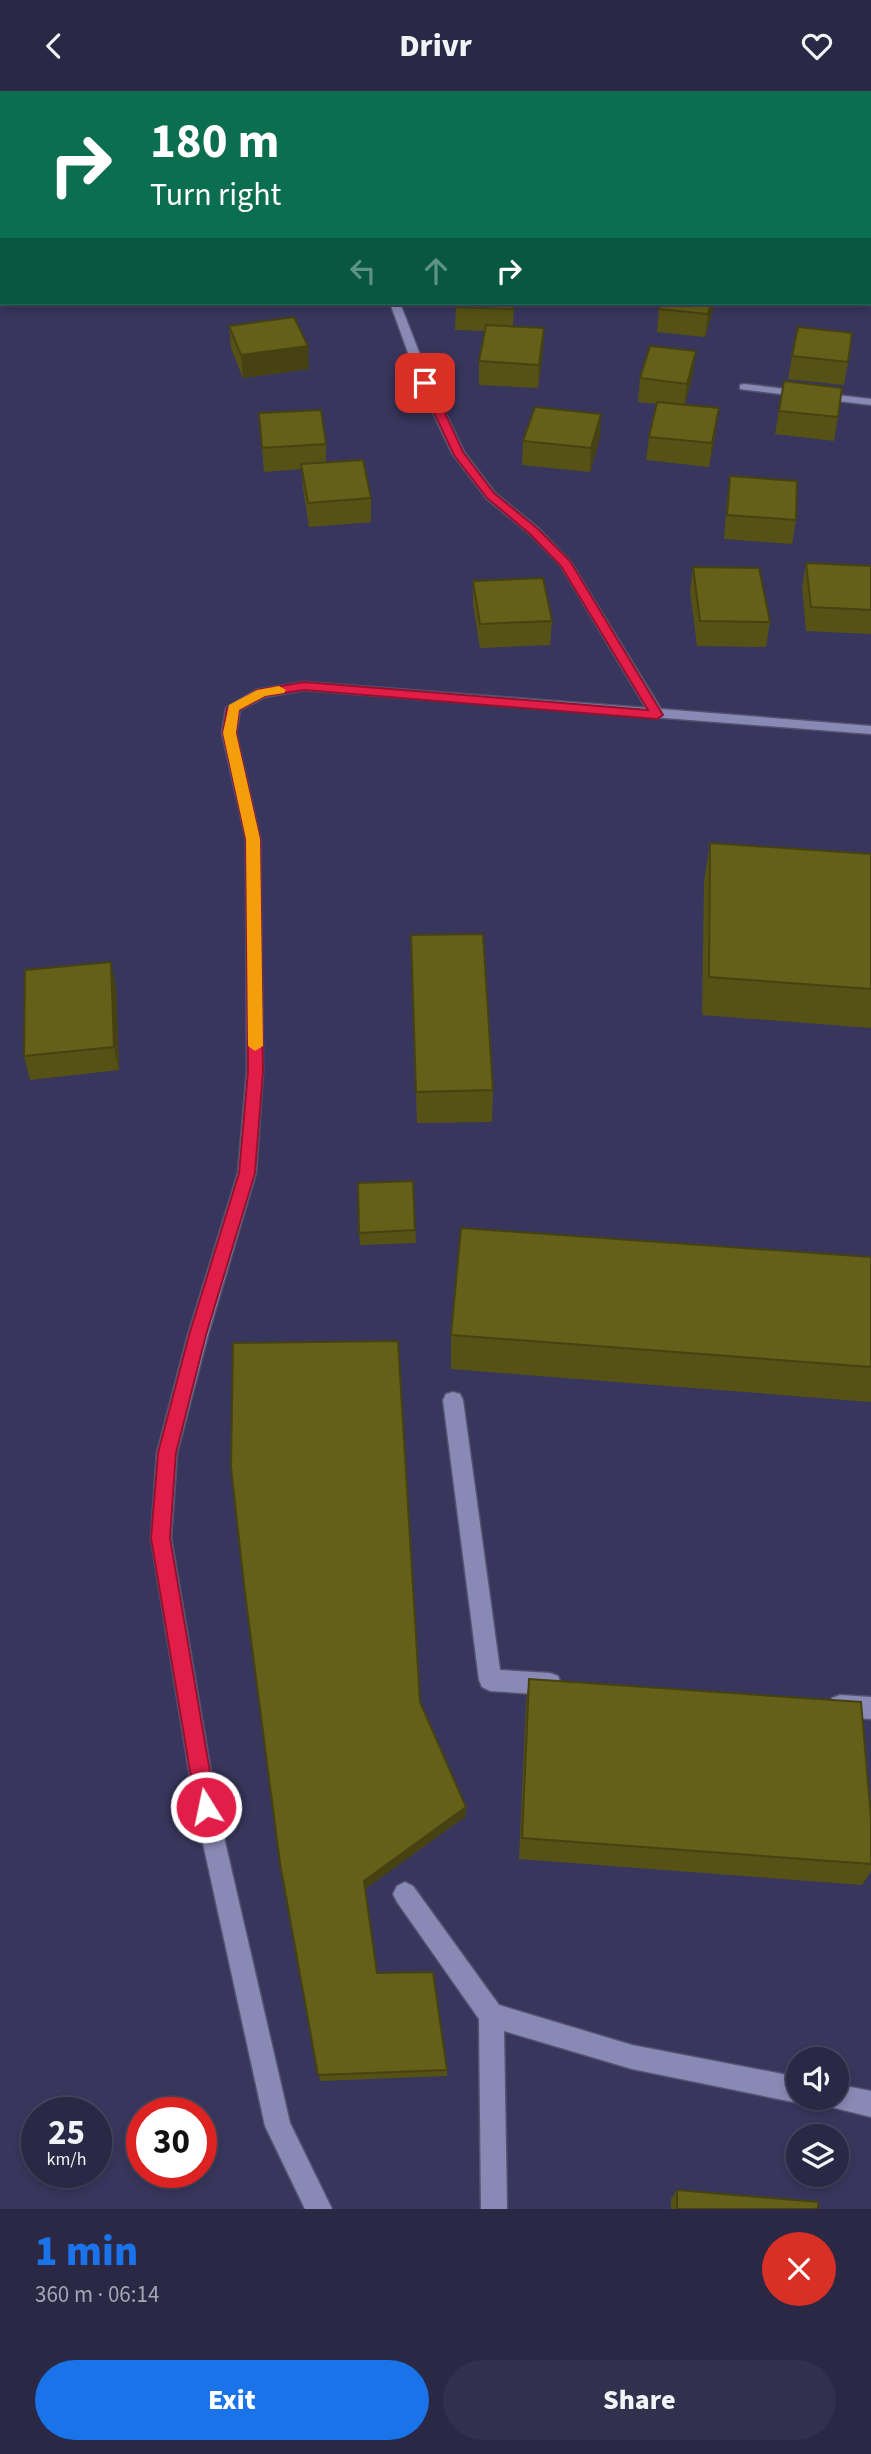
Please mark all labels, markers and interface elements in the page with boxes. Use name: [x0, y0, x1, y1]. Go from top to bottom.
text: Drivr: [399, 23, 472, 69]
icon: back: [35, 27, 73, 65]
icon: heart: [798, 27, 836, 65]
text: 180 m: [150, 107, 279, 177]
icon: right: [35, 119, 126, 210]
text: Turn right: [150, 172, 281, 218]
icon: left: [344, 252, 382, 290]
icon: ahead: [417, 252, 455, 290]
icon: right: [490, 252, 528, 290]
pin: [395, 353, 455, 413]
icon: arrive: [406, 364, 444, 402]
position arrow: [169, 1770, 243, 1844]
map controls: [786, 2047, 849, 2187]
button: sound: [786, 2047, 849, 2110]
speed limit sign: 30: [126, 2097, 217, 2188]
text: 25: [48, 2108, 85, 2158]
button: layers: [786, 2124, 849, 2187]
text: km/h: [47, 2147, 86, 2172]
text: 1 min: [35, 2222, 138, 2282]
button: close: [762, 2232, 836, 2306]
text: 360 m · 06:14: [35, 2278, 159, 2311]
button: Exit: [35, 2360, 429, 2440]
button: Share: [443, 2360, 836, 2440]

